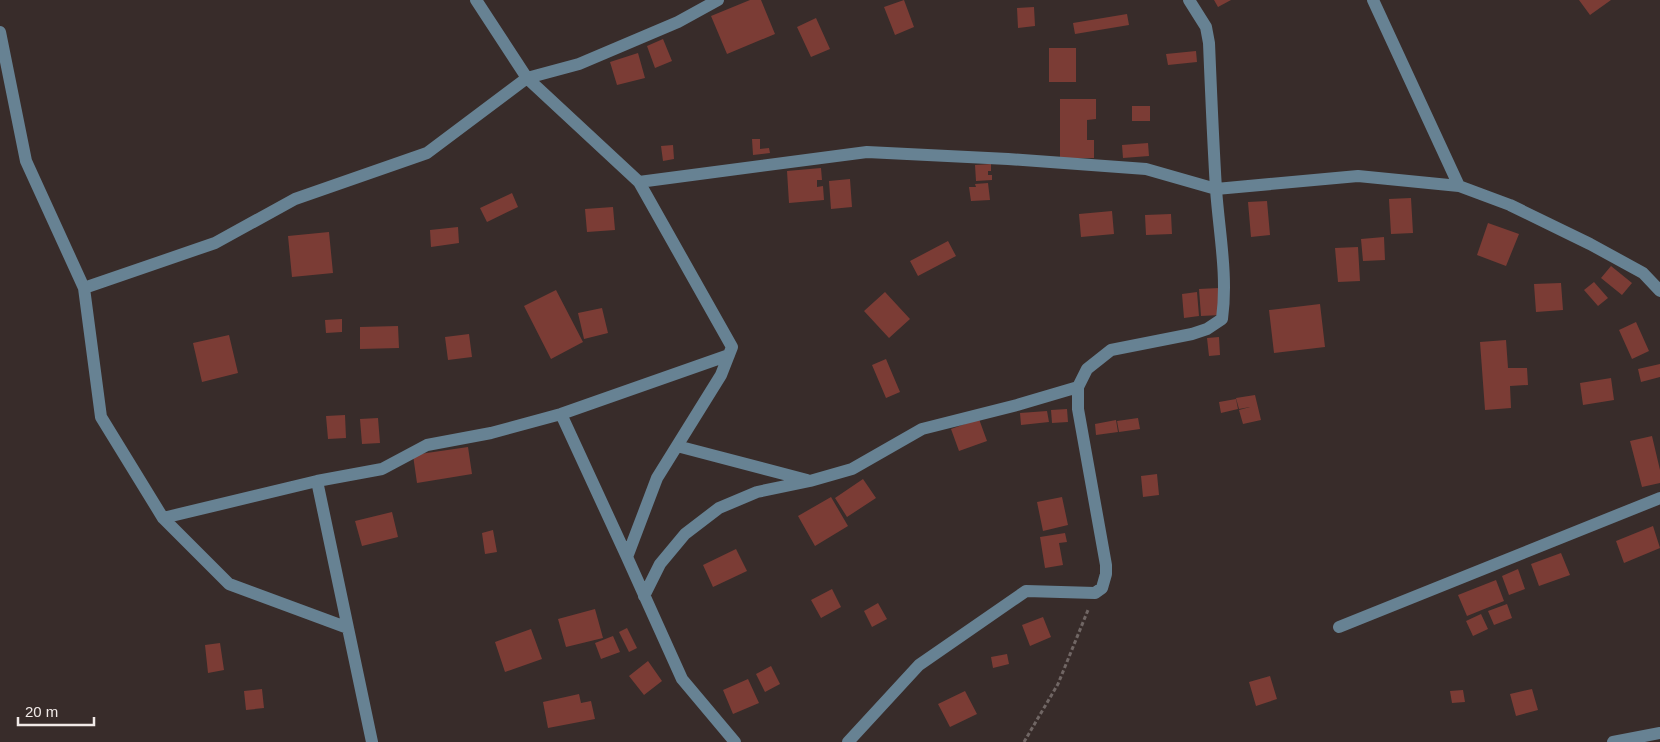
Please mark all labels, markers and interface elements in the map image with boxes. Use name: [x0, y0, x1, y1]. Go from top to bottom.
scale bar: [18, 694, 94, 726]
text: 20 m: [25, 703, 58, 720]

